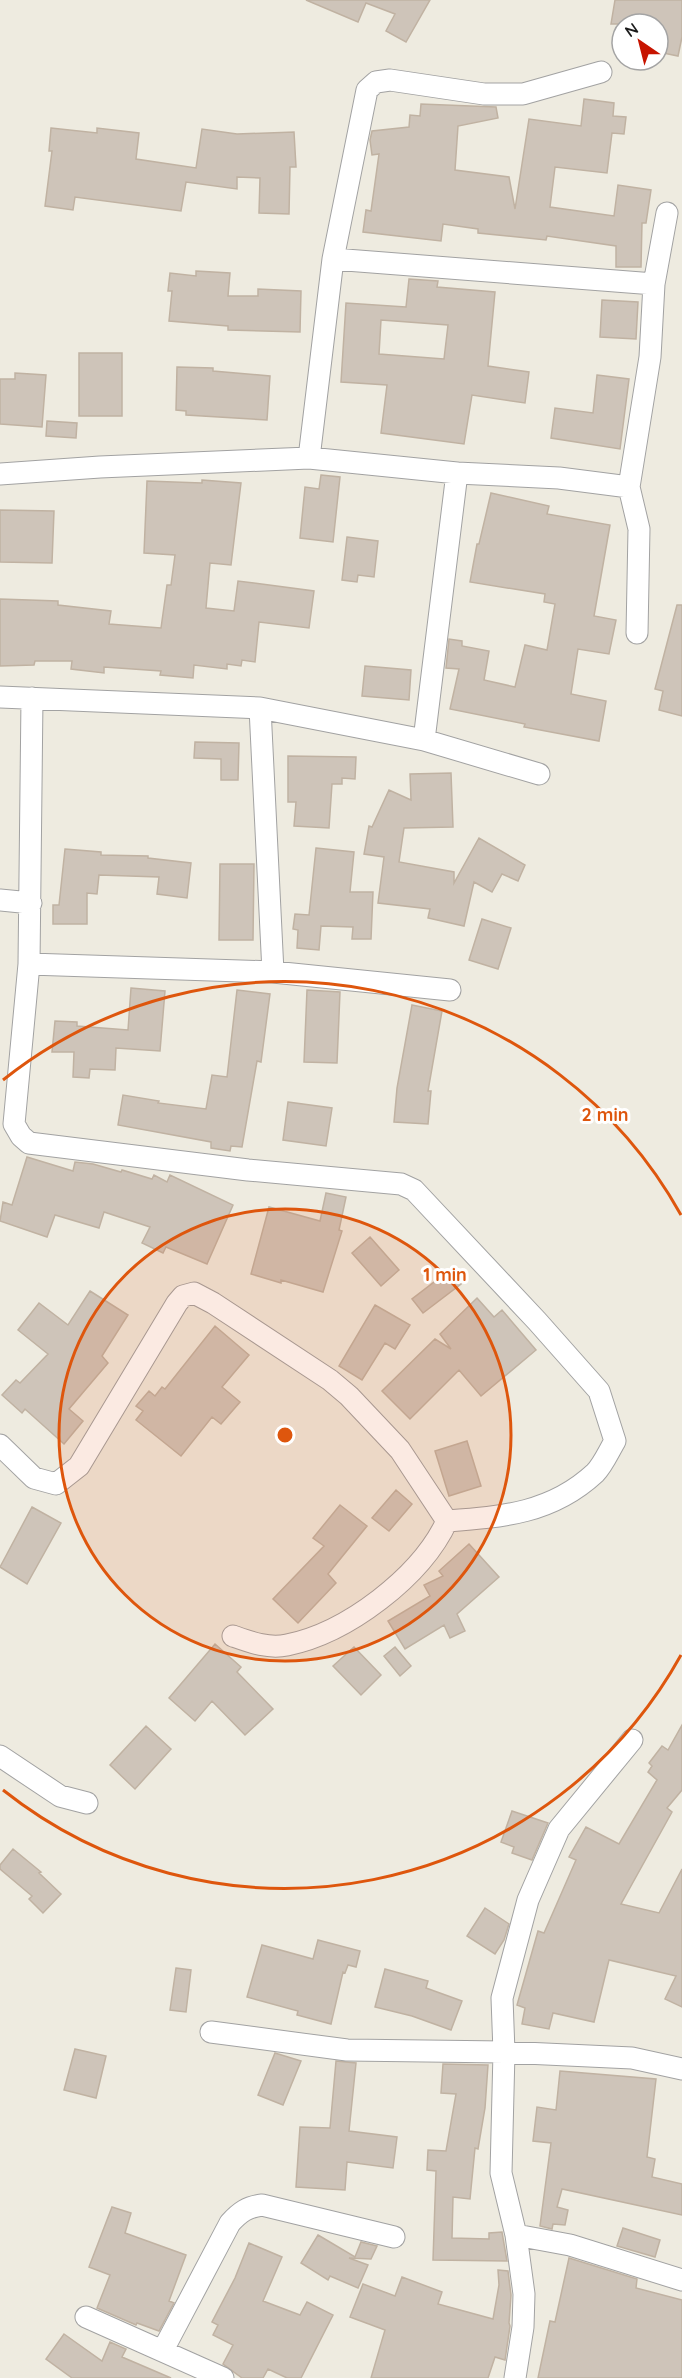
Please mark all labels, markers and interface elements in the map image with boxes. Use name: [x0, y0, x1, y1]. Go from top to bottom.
north arrow: [610, 12, 670, 72]
text: N: [621, 18, 642, 41]
text: 2 min: [582, 1103, 628, 1126]
text: 1 min: [423, 1263, 467, 1286]
centre of rings: [275, 1425, 295, 1445]

